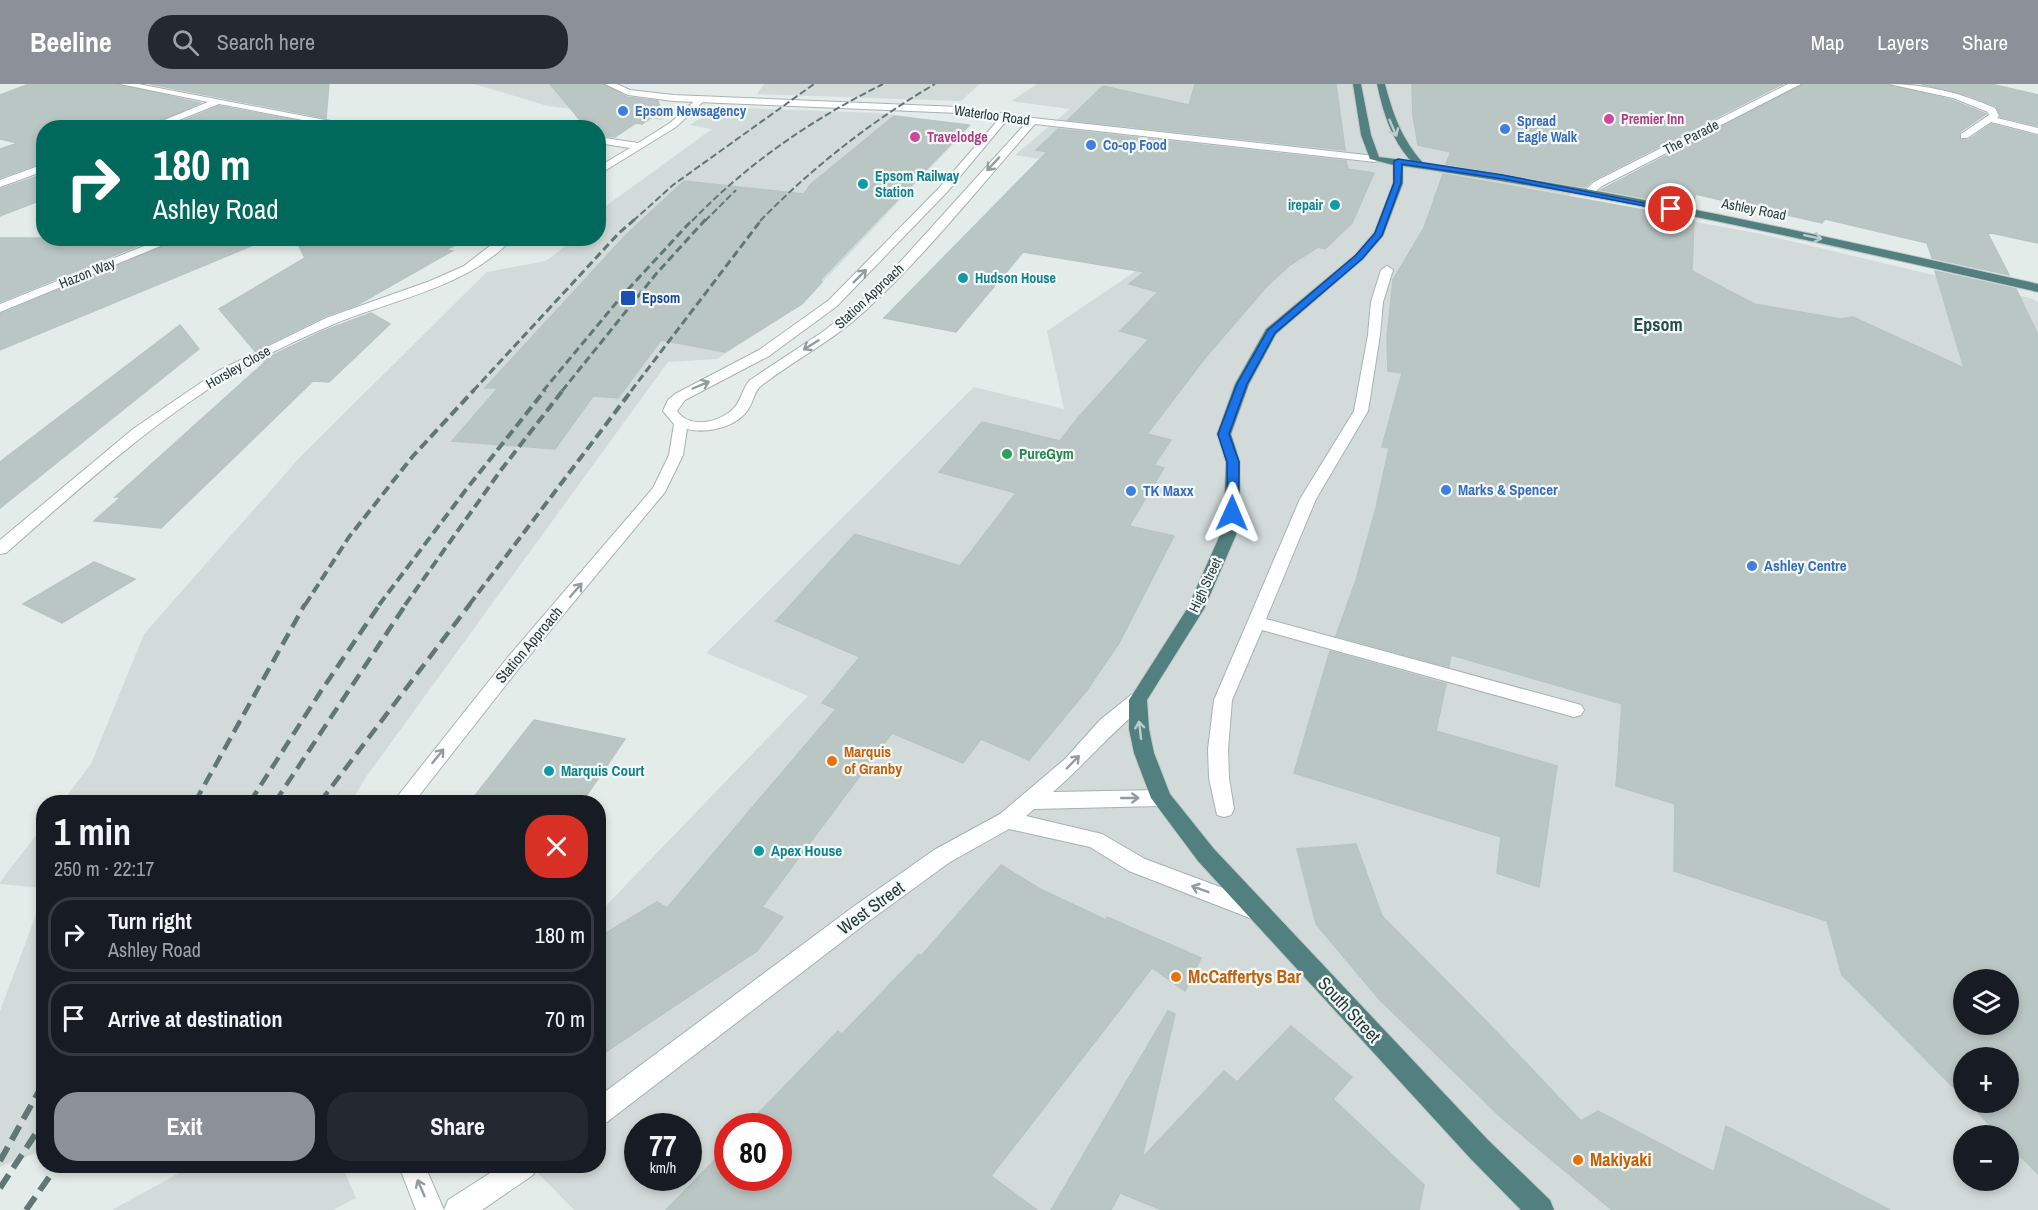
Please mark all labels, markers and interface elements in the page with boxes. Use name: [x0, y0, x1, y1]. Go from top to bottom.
search box: [148, 15, 568, 69]
text: Beeline: [30, 23, 112, 61]
icon: search: [169, 26, 202, 59]
text: Search here: [217, 27, 315, 57]
text: Map: [1811, 28, 1844, 57]
text: Layers: [1877, 28, 1929, 57]
text: Share: [1962, 28, 2008, 57]
street label: Waterloo Road: [953, 101, 1031, 129]
place label: Epsom Newsagency: [635, 102, 747, 120]
marker: Epsom Newsagency: [616, 104, 630, 118]
place label: Premier Inn: [1621, 110, 1684, 128]
place label: Spread Eagle Walk: [1517, 112, 1578, 146]
marker: Premier Inn: [1602, 112, 1616, 126]
street label: The Parade: [1660, 115, 1722, 159]
one-way arrow: [1388, 118, 1399, 136]
marker: Spread Eagle Walk: [1498, 122, 1512, 136]
place label: Travelodge: [927, 128, 988, 146]
marker: Travelodge: [908, 130, 922, 144]
place label: Co-op Food: [1103, 136, 1167, 154]
text: 180 m: [153, 137, 251, 193]
marker: Co-op Food: [1084, 138, 1098, 152]
icon: right: [54, 144, 132, 222]
one-way arrow: [986, 156, 1000, 171]
place label: Epsom Railway Station: [875, 167, 960, 201]
marker: Epsom Railway Station: [856, 177, 870, 191]
pin: [1645, 183, 1696, 234]
text: Ashley Road: [153, 191, 279, 227]
icon: arrive: [1654, 192, 1687, 225]
street label: Ashley Road: [1719, 194, 1788, 224]
place label: irepair: [1288, 196, 1324, 214]
marker: irepair: [1328, 198, 1342, 212]
one-way arrow: [1802, 232, 1822, 243]
street label: Hazon Way: [56, 254, 118, 292]
street label: Station Approach: [831, 259, 907, 333]
one-way arrow: [853, 268, 868, 283]
place label: Hudson House: [975, 269, 1056, 287]
marker: Hudson House: [956, 271, 970, 285]
marker: Epsom: [619, 289, 637, 307]
place label: Epsom: [642, 289, 680, 307]
district label: Epsom: [1633, 312, 1683, 337]
one-way arrow: [803, 340, 820, 352]
street label: Horsley Close: [203, 341, 273, 393]
one-way arrow: [691, 379, 709, 390]
place label: PureGym: [1019, 443, 1074, 464]
marker: PureGym: [1000, 447, 1014, 461]
place label: Marks & Spencer: [1458, 479, 1558, 500]
place label: TK Maxx: [1143, 480, 1194, 501]
position arrow: [1200, 481, 1264, 545]
marker: Marks & Spencer: [1439, 483, 1453, 497]
marker: TK Maxx: [1124, 484, 1138, 498]
street label: High Street: [1185, 555, 1225, 615]
place label: Ashley Centre: [1764, 555, 1847, 576]
marker: Ashley Centre: [1745, 559, 1759, 573]
one-way arrow: [569, 583, 583, 598]
street label: Station Approach: [490, 602, 567, 688]
one-way arrow: [1135, 720, 1146, 740]
place label: Marquis of Granby: [844, 741, 902, 779]
one-way arrow: [431, 749, 445, 764]
marker: Marquis of Granby: [825, 754, 839, 768]
one-way arrow: [1066, 755, 1080, 770]
place label: Marquis Court: [561, 760, 644, 781]
marker: Marquis Court: [542, 764, 556, 778]
one-way arrow: [1120, 792, 1140, 804]
text: 1 min: [54, 808, 131, 856]
button: close: [525, 815, 588, 878]
place label: Apex House: [771, 840, 842, 861]
marker: Apex House: [752, 844, 766, 858]
text: 250 m · 22:17: [54, 855, 154, 882]
street label: West Street: [832, 875, 909, 940]
one-way arrow: [1192, 883, 1210, 894]
text: Turn right: [108, 906, 192, 936]
icon: right: [57, 918, 90, 951]
text: 180 m: [535, 920, 585, 950]
text: Ashley Road: [108, 936, 201, 963]
place label: McCaffertys Bar: [1188, 964, 1301, 989]
map controls: [1953, 969, 2019, 1191]
button: layers: [1953, 969, 2019, 1035]
marker: McCaffertys Bar: [1169, 970, 1183, 984]
street label: South Street: [1312, 971, 1386, 1048]
icon: arrive: [57, 1002, 90, 1035]
text: Arrive at destination: [108, 1004, 282, 1034]
text: 70 m: [545, 1004, 585, 1034]
button: +: [1953, 1047, 2019, 1113]
button: Exit: [54, 1092, 315, 1161]
button: Share: [327, 1092, 588, 1161]
speed limit sign: 80: [714, 1113, 792, 1191]
text: 77: [649, 1125, 677, 1165]
button: −: [1953, 1125, 2019, 1191]
place label: Makiyaki: [1590, 1147, 1652, 1172]
marker: Makiyaki: [1571, 1153, 1585, 1167]
text: km/h: [650, 1157, 676, 1178]
one-way arrow: [415, 1179, 426, 1197]

